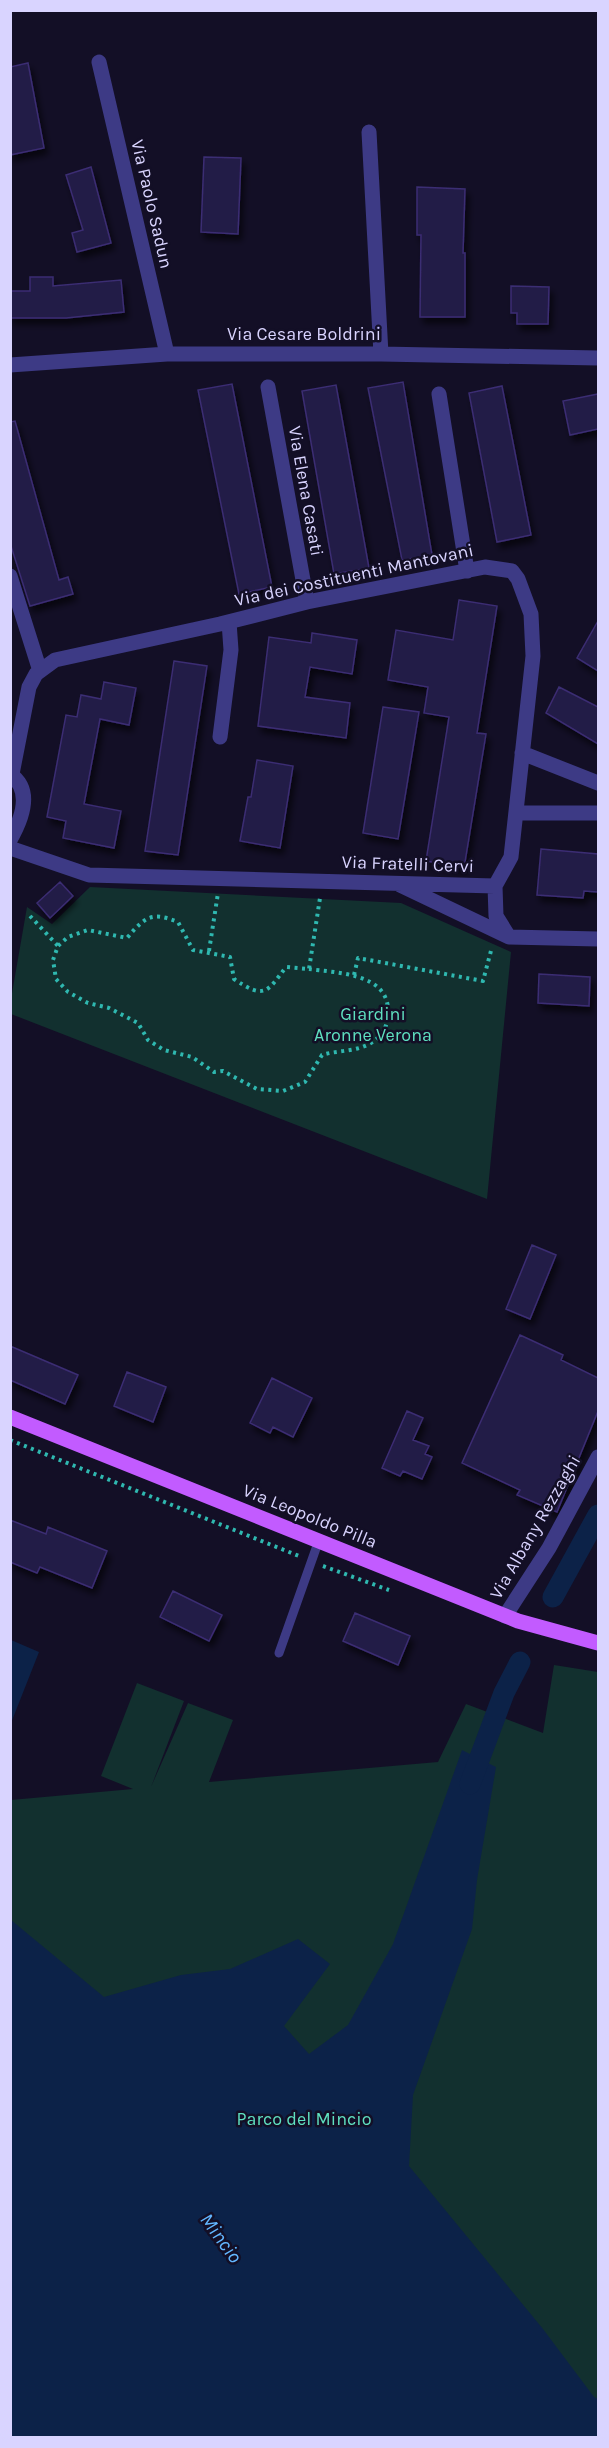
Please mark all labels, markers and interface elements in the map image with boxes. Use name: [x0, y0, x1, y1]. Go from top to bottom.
street label: Via Paolo Sadun: [126, 137, 178, 271]
street label: Via Cesare Boldrini: [227, 323, 381, 345]
street label: Via Elena Casati: [284, 424, 328, 558]
street label: Via dei Costituenti Mantovani: [233, 539, 475, 611]
street label: Via Fratelli Cervi: [341, 851, 475, 877]
park label: Giardini Aronne Verona: [314, 1003, 432, 1046]
street label: Via Albany Rezzaghi: [485, 1451, 585, 1603]
street label: Via Leopoldo Pilla: [240, 1479, 380, 1553]
park label: Parco del Mincio: [237, 2108, 371, 2130]
water label: Mincio: [195, 2209, 247, 2268]

